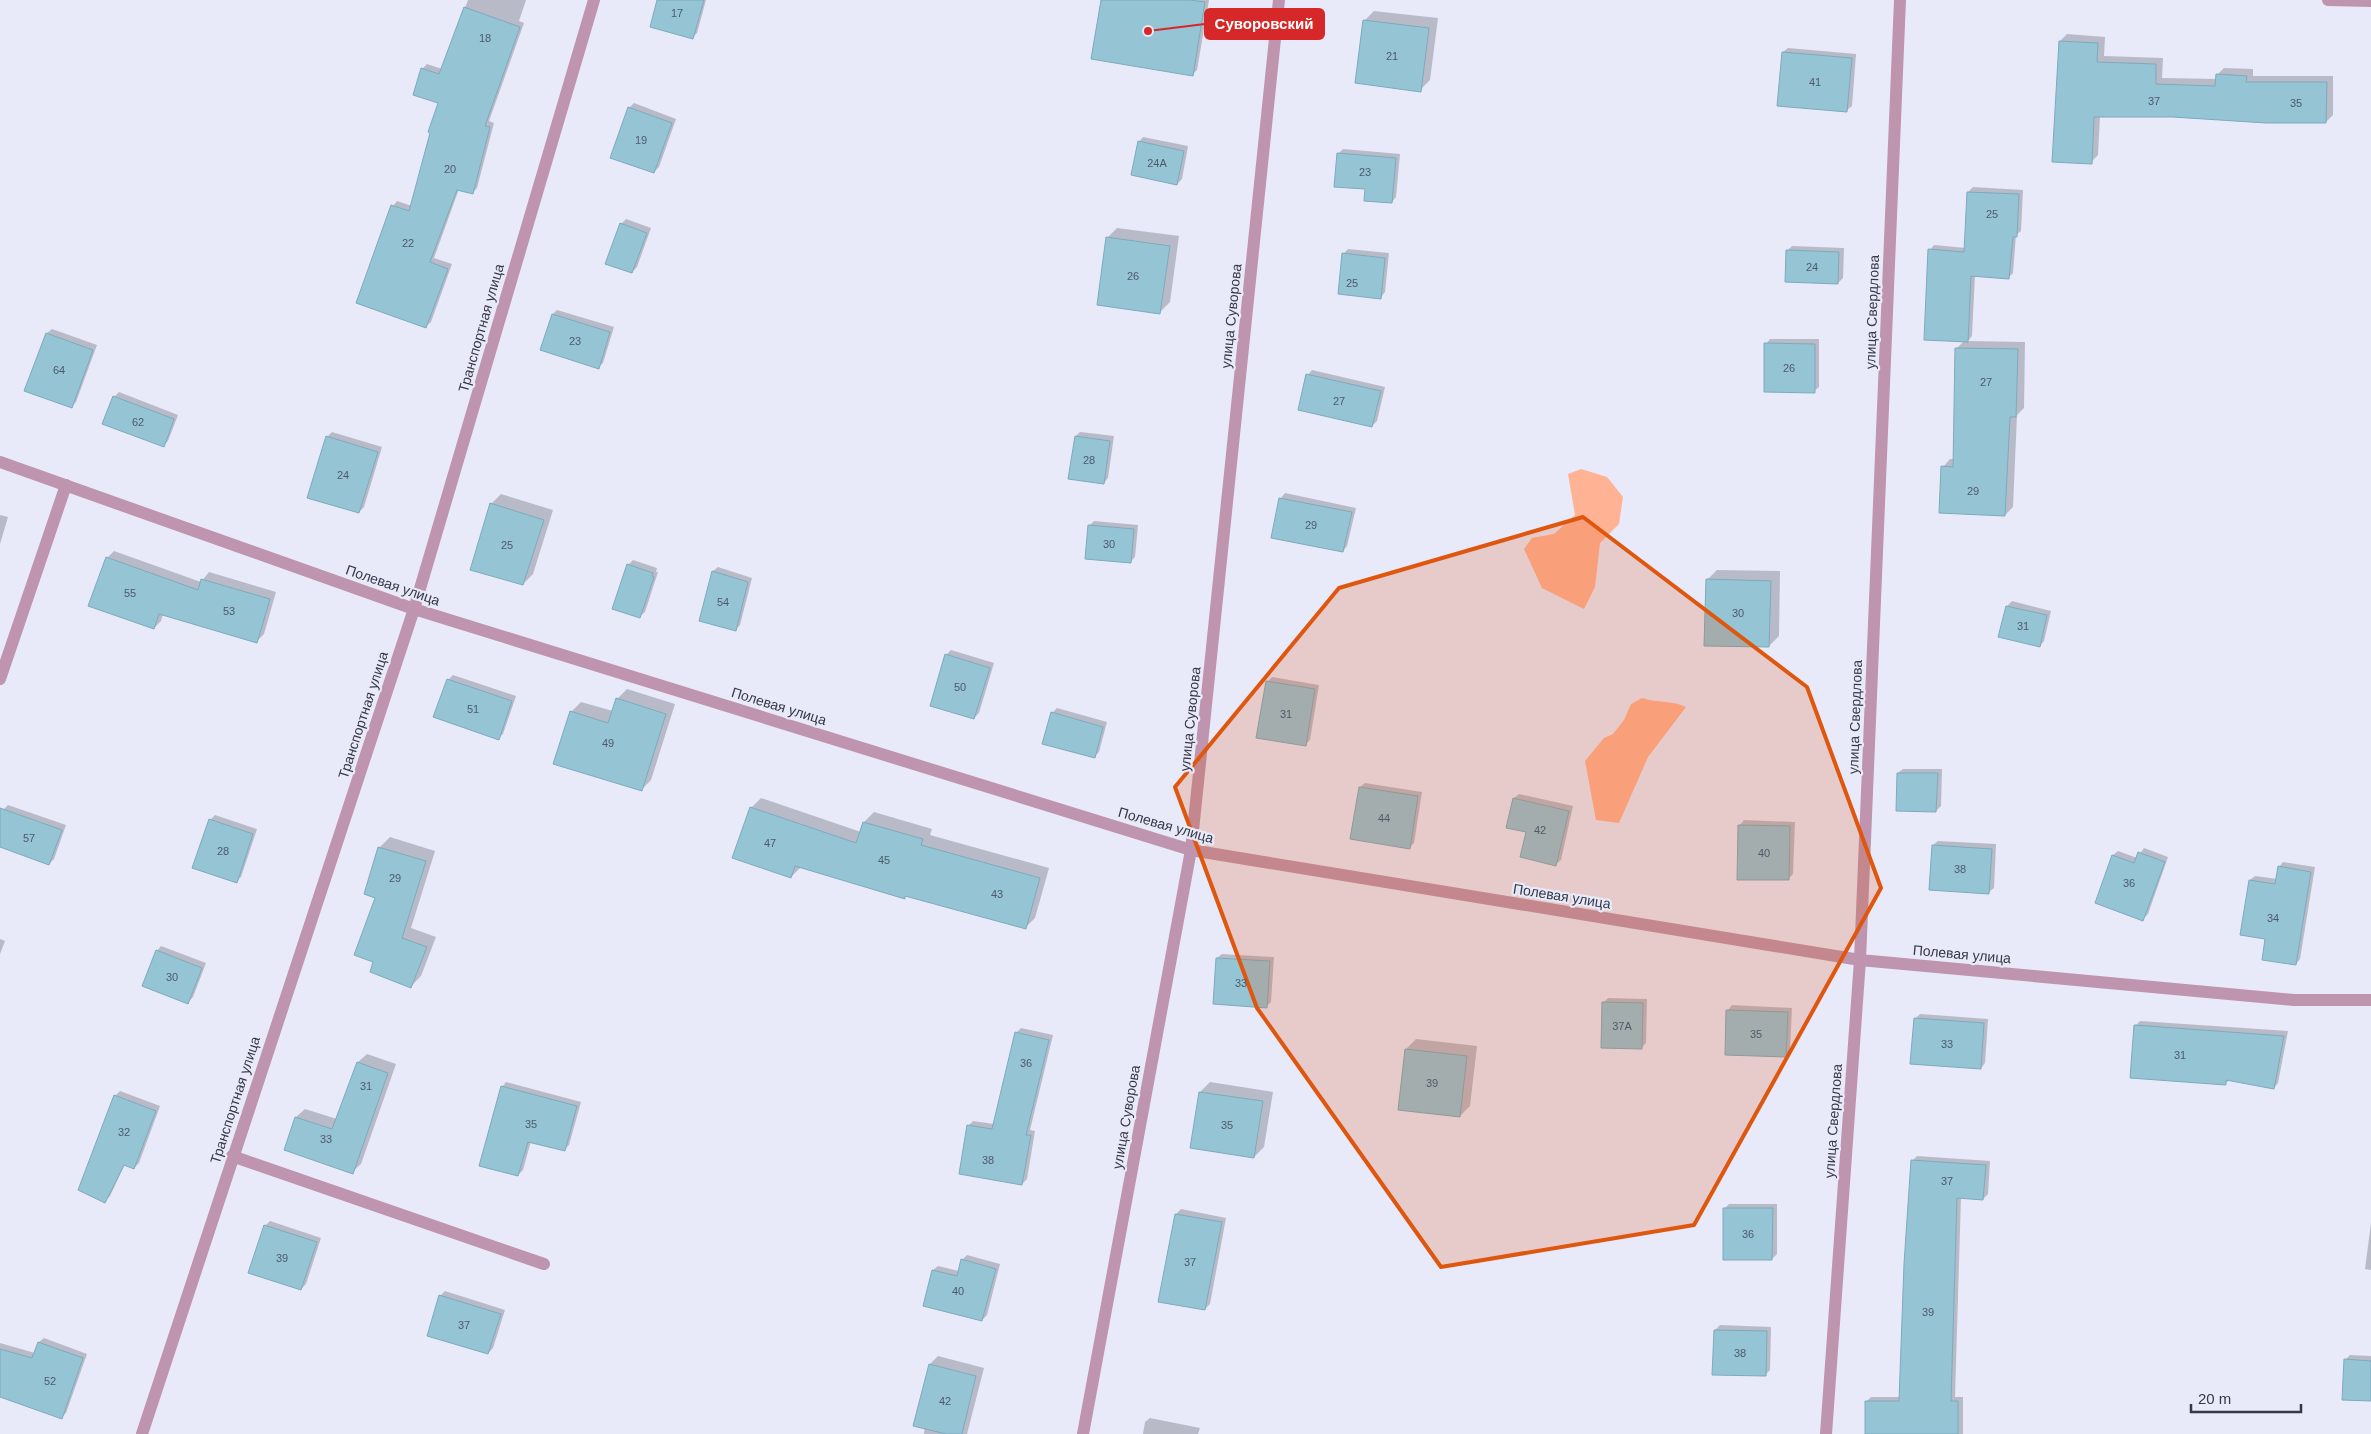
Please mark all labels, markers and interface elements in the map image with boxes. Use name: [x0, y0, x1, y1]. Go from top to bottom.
house number: 17: [671, 7, 683, 19]
callout: Суворовский: [1205, 9, 1324, 39]
text: Суворовский: [1215, 15, 1313, 32]
house number: 18: [479, 32, 491, 44]
house number: 21: [1386, 50, 1398, 62]
house number: 41: [1809, 76, 1821, 88]
house number: 37: [2148, 95, 2160, 107]
house number: 35: [2290, 97, 2302, 109]
house number: 19: [635, 134, 647, 146]
house number: 24А: [1147, 157, 1167, 169]
house number: 20: [444, 163, 456, 175]
house number: 23: [1359, 166, 1371, 178]
house number: 25: [1986, 208, 1998, 220]
house number: 22: [402, 237, 414, 249]
street label: улица Свердлова: [1862, 254, 1882, 369]
house number: 24: [1806, 261, 1818, 273]
street label: Транспортная улица: [455, 262, 507, 394]
street label: улица Суворова: [1218, 263, 1244, 369]
house number: 26: [1127, 270, 1139, 282]
house number: 25: [1346, 277, 1358, 289]
house number: 23: [569, 335, 581, 347]
house number: 26: [1783, 362, 1795, 374]
house number: 64: [53, 364, 65, 376]
house number: 27: [1980, 376, 1992, 388]
house number: 27: [1333, 395, 1345, 407]
house number: 62: [132, 416, 144, 428]
house number: 28: [1083, 454, 1095, 466]
house number: 24: [337, 469, 349, 481]
house number: 29: [1967, 485, 1979, 497]
house number: 29: [1305, 519, 1317, 531]
house number: 30: [1103, 538, 1115, 550]
house number: 25: [501, 539, 513, 551]
street label: Полевая улица: [344, 561, 442, 609]
house number: 55: [124, 587, 136, 599]
house number: 54: [717, 596, 729, 608]
house number: 53: [223, 605, 235, 617]
house number: 30: [1732, 607, 1744, 619]
house number: 31: [2017, 620, 2029, 632]
street label: Транспортная улица: [335, 649, 391, 781]
street label: улица Свердлова: [1845, 659, 1865, 774]
street label: улица Суворова: [1177, 666, 1203, 772]
house number: 50: [954, 681, 966, 693]
street label: Полевая улица: [730, 684, 829, 728]
house number: 51: [467, 703, 479, 715]
house number: 31: [1280, 708, 1292, 720]
house number: 49: [602, 737, 614, 749]
street label: Полевая улица: [1116, 804, 1216, 846]
house number: 44: [1378, 812, 1390, 824]
house number: 42: [1534, 824, 1546, 836]
house number: 57: [23, 832, 35, 844]
house number: 47: [764, 837, 776, 849]
house number: 28: [217, 845, 229, 857]
house number: 40: [1758, 847, 1770, 859]
house number: 45: [878, 854, 890, 866]
house number: 38: [1954, 863, 1966, 875]
house number: 29: [389, 872, 401, 884]
house number: 36: [2123, 877, 2135, 889]
street label: Полевая улица: [1512, 880, 1612, 912]
house number: 43: [991, 888, 1003, 900]
house number: 34: [2267, 912, 2279, 924]
street label: Полевая улица: [1912, 942, 2012, 966]
house number: 30: [166, 971, 178, 983]
house number: 33: [1235, 977, 1247, 989]
house number: 37А: [1612, 1020, 1632, 1032]
house number: 35: [1750, 1028, 1762, 1040]
street label: Транспортная улица: [207, 1034, 263, 1166]
house number: 33: [1941, 1038, 1953, 1050]
house number: 31: [2174, 1049, 2186, 1061]
house number: 36: [1020, 1057, 1032, 1069]
street label: улица Свердлова: [1821, 1063, 1845, 1179]
street label: улица Суворова: [1109, 1064, 1143, 1170]
house number: 39: [1426, 1077, 1438, 1089]
house number: 31: [360, 1080, 372, 1092]
house number: 35: [525, 1118, 537, 1130]
house number: 35: [1221, 1119, 1233, 1131]
house number: 32: [118, 1126, 130, 1138]
house number: 33: [320, 1133, 332, 1145]
house number: 38: [982, 1154, 994, 1166]
house number: 37: [1941, 1175, 1953, 1187]
house number: 36: [1742, 1228, 1754, 1240]
house number: 39: [276, 1252, 288, 1264]
house number: 37: [1184, 1256, 1196, 1268]
house number: 40: [952, 1285, 964, 1297]
house number: 39: [1922, 1306, 1934, 1318]
house number: 37: [458, 1319, 470, 1331]
house number: 38: [1734, 1347, 1746, 1359]
house number: 52: [44, 1375, 56, 1387]
scale bar: [2191, 1382, 2301, 1414]
text: 20 m: [2198, 1390, 2231, 1407]
house number: 42: [939, 1395, 951, 1407]

